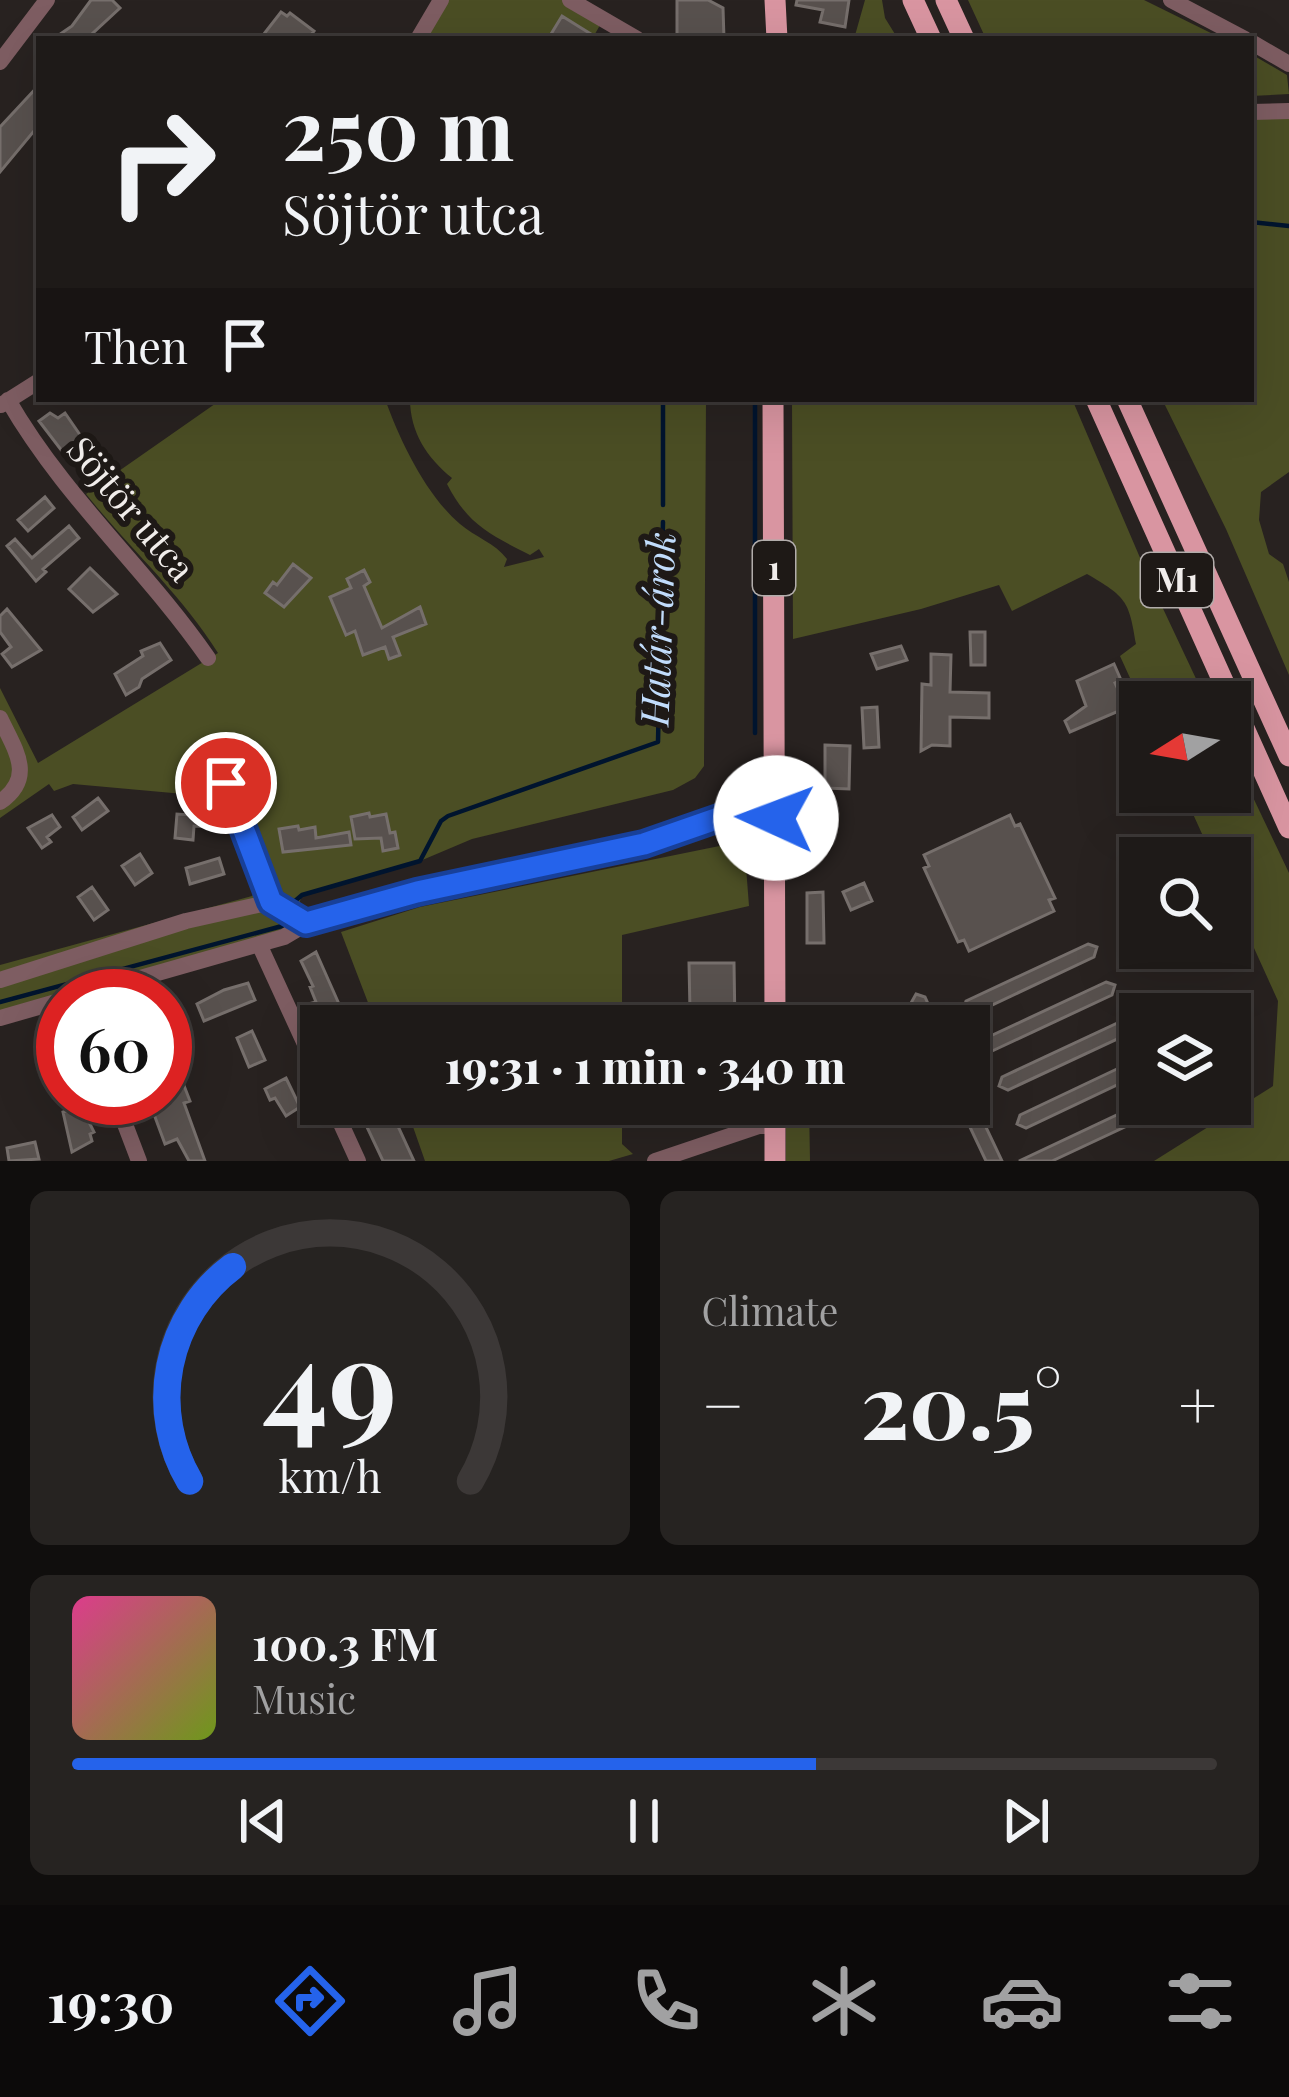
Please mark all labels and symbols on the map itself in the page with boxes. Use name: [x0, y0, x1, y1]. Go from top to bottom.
street label: Söjtör utca: [58, 425, 207, 590]
water label: Határ-árok: [627, 531, 685, 729]
road number: 1: [753, 541, 795, 595]
road number: M1: [1141, 553, 1213, 607]
north arrow: [1119, 681, 1251, 813]
pin: [175, 732, 277, 834]
position arrow: [713, 755, 839, 881]
speed limit sign: 60: [36, 969, 192, 1125]

